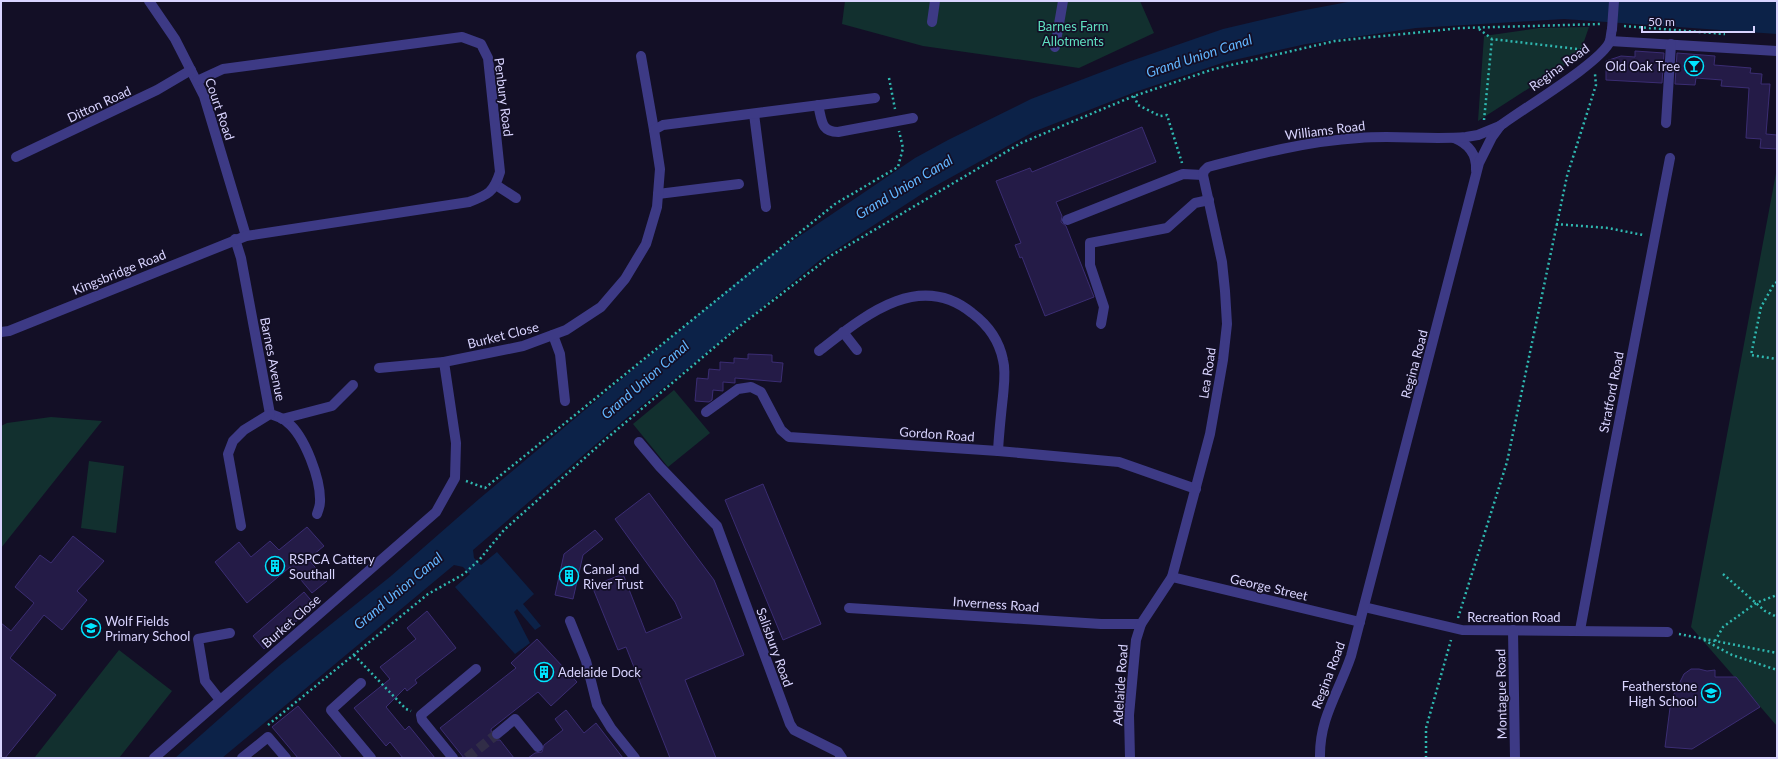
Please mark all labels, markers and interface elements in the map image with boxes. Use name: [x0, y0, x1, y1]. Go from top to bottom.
scale bar: [1642, 8, 1754, 34]
text: 50 m: [1648, 14, 1675, 29]
park label: Barnes Farm Allotments: [1038, 18, 1108, 49]
water label: Grand Union Canal: [1144, 30, 1254, 81]
street label: Regina Road: [1526, 40, 1592, 94]
bar icon: Old Oak Tree: [1683, 55, 1705, 77]
street label: Penbury Road: [491, 57, 517, 137]
place label: Old Oak Tree: [1605, 58, 1680, 74]
street label: Court Road: [202, 76, 238, 142]
street label: Ditton Road: [65, 82, 133, 126]
street label: Williams Road: [1284, 117, 1366, 143]
water label: Grand Union Canal: [852, 151, 956, 222]
street label: Kingsbridge Road: [70, 246, 168, 298]
street label: Barnes Avenue: [257, 316, 289, 402]
street label: Burket Close: [466, 318, 540, 352]
street label: Regina Road: [1397, 328, 1431, 400]
water label: Grand Union Canal: [597, 337, 692, 422]
street label: Lea Road: [1195, 346, 1219, 400]
street label: Stratford Road: [1595, 350, 1627, 434]
street label: Gordon Road: [899, 423, 975, 445]
water label: Grand Union Canal: [350, 549, 446, 633]
place label: RSPCA Cattery Southall: [289, 551, 375, 582]
building icon: RSPCA Cattery Southall: [264, 555, 286, 577]
place label: Canal and River Trust: [583, 561, 644, 592]
building icon: Canal and River Trust: [558, 565, 580, 587]
street label: George Street: [1229, 570, 1310, 604]
street label: Burket Close: [258, 591, 324, 651]
street label: Inverness Road: [952, 593, 1040, 615]
street label: Salisbury Road: [753, 605, 797, 689]
street label: Recreation Road: [1467, 609, 1561, 625]
place label: Wolf Fields Primary School: [105, 613, 190, 644]
school or university icon: Wolf Fields Primary School: [80, 617, 102, 639]
street label: Regina Road: [1308, 639, 1348, 711]
street label: Adelaide Road: [1109, 644, 1131, 726]
street label: Montague Road: [1492, 649, 1510, 739]
building icon: Adelaide Dock: [533, 661, 555, 683]
place label: Adelaide Dock: [558, 664, 641, 680]
place label: Featherstone High School: [1622, 678, 1697, 709]
school or university icon: Featherstone High School: [1700, 682, 1722, 704]

